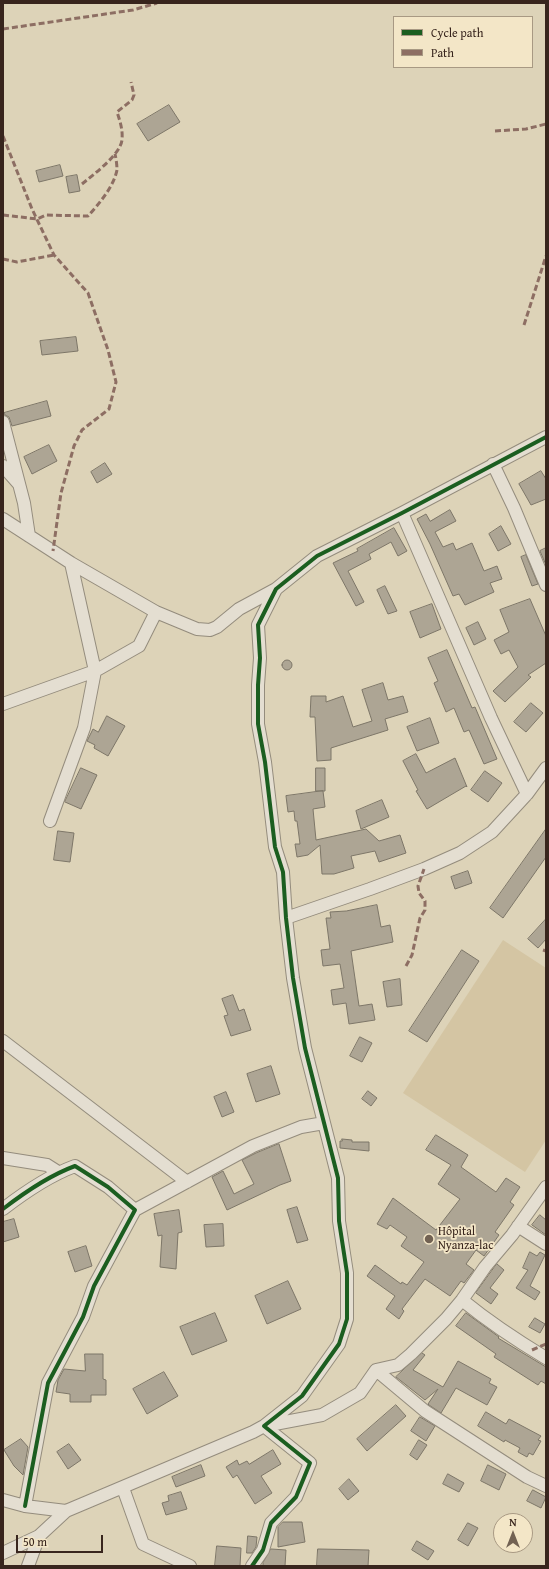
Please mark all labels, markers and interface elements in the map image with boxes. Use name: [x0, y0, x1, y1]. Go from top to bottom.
legend: [393, 16, 533, 68]
text: Cycle path: [431, 24, 483, 41]
text: Path: [431, 44, 454, 61]
place label: Hôpital Nyanza-lac: [438, 1225, 493, 1253]
marker: Hôpital Nyanza-lac: [423, 1233, 435, 1245]
north arrow: [493, 1513, 533, 1553]
text: N: [509, 1514, 517, 1530]
scale bar: [18, 1527, 105, 1553]
text: 50 m: [23, 1533, 47, 1550]

